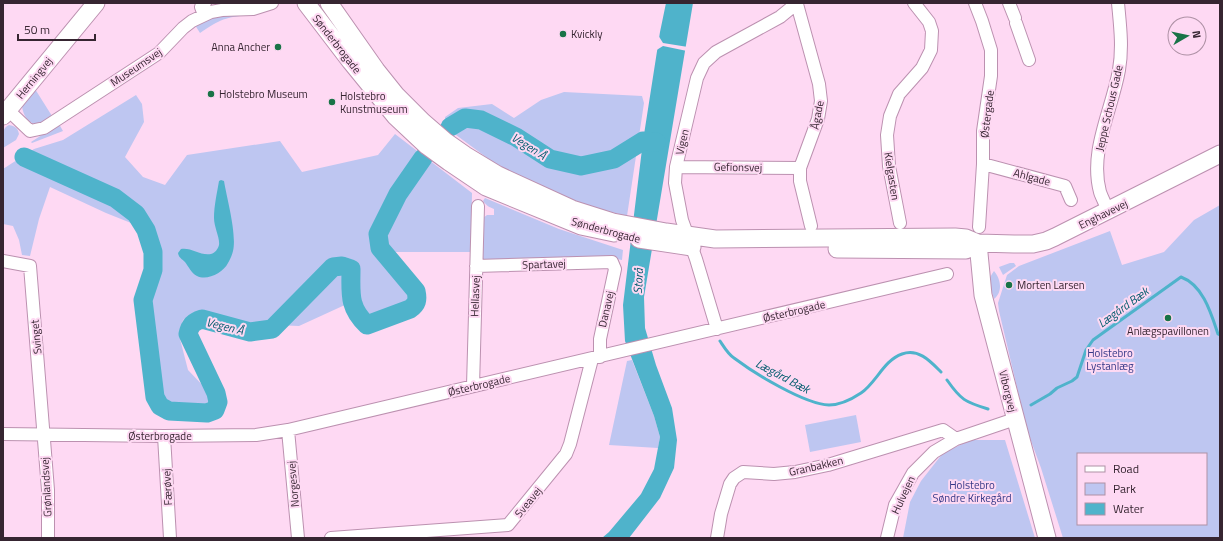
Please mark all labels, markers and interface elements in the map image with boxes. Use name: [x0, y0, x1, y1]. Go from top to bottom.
street label: Sønderbrogade: [309, 11, 365, 77]
scale bar: [18, 16, 95, 42]
north arrow: [1167, 16, 1207, 56]
text: 50 m: [24, 20, 50, 39]
place label: Kvickly: [571, 26, 603, 42]
marker: Kvickly: [558, 29, 568, 39]
text: N: [1188, 29, 1205, 39]
place label: Anna Ancher: [211, 39, 270, 55]
marker: Anna Ancher: [273, 42, 283, 52]
street label: Museumsvej: [107, 44, 165, 90]
street label: Herningvej: [12, 54, 56, 102]
street label: Jeppe Schous Gade: [1091, 63, 1127, 153]
place label: Holstebro Museum: [219, 86, 308, 102]
place label: Holstebro Kunstmuseum: [340, 88, 408, 117]
marker: Holstebro Museum: [206, 89, 216, 99]
street label: Østergade: [976, 89, 998, 139]
marker: Holstebro Kunstmuseum: [327, 97, 337, 107]
street label: Ågade: [806, 99, 828, 131]
street label: Vigen: [671, 127, 693, 156]
water label: Vegen Å: [508, 128, 551, 164]
street label: Kielgasten: [880, 151, 904, 201]
street label: Gefionsvej: [714, 159, 762, 175]
street label: Ahlgade: [1012, 164, 1053, 190]
street label: Enghavevej: [1076, 195, 1130, 233]
street label: Sønderbrogade: [570, 213, 643, 247]
street label: Spartavej: [522, 255, 566, 273]
water label: Storå: [628, 267, 648, 294]
street label: Hellasvej: [466, 275, 484, 317]
place label: Morten Larsen: [1017, 277, 1085, 293]
marker: Morten Larsen: [1004, 280, 1014, 290]
water label: Lægård Bæk: [1093, 281, 1154, 332]
street label: Danavej: [594, 289, 618, 329]
street label: Østerbrogade: [761, 296, 827, 326]
water label: Vegen Å: [204, 312, 246, 340]
marker: Anlægspavillonen: [1163, 313, 1173, 323]
street label: Svinget: [27, 319, 45, 355]
place label: Anlægspavillonen: [1127, 323, 1209, 339]
park label: Holstebro Lystanlæg: [1086, 345, 1134, 374]
water label: Lægård Bæk: [752, 354, 815, 399]
street label: Viborgvej: [995, 368, 1021, 414]
street label: Østerbrogade: [446, 370, 512, 400]
street label: Østerbrogade: [128, 428, 192, 444]
street label: Granbakken: [787, 452, 845, 480]
legend: [1077, 453, 1207, 525]
street label: Grønlandsvej: [36, 457, 56, 517]
text: Road: [1113, 459, 1139, 478]
street label: Norgesvej: [283, 460, 303, 508]
street label: Færøvej: [158, 468, 176, 506]
street label: Hulvejen: [887, 473, 919, 517]
park label: Holstebro Søndre Kirkegård: [933, 477, 1012, 506]
text: Park: [1113, 479, 1136, 498]
street label: Sveavej: [511, 483, 545, 521]
text: Water: [1113, 499, 1144, 518]

